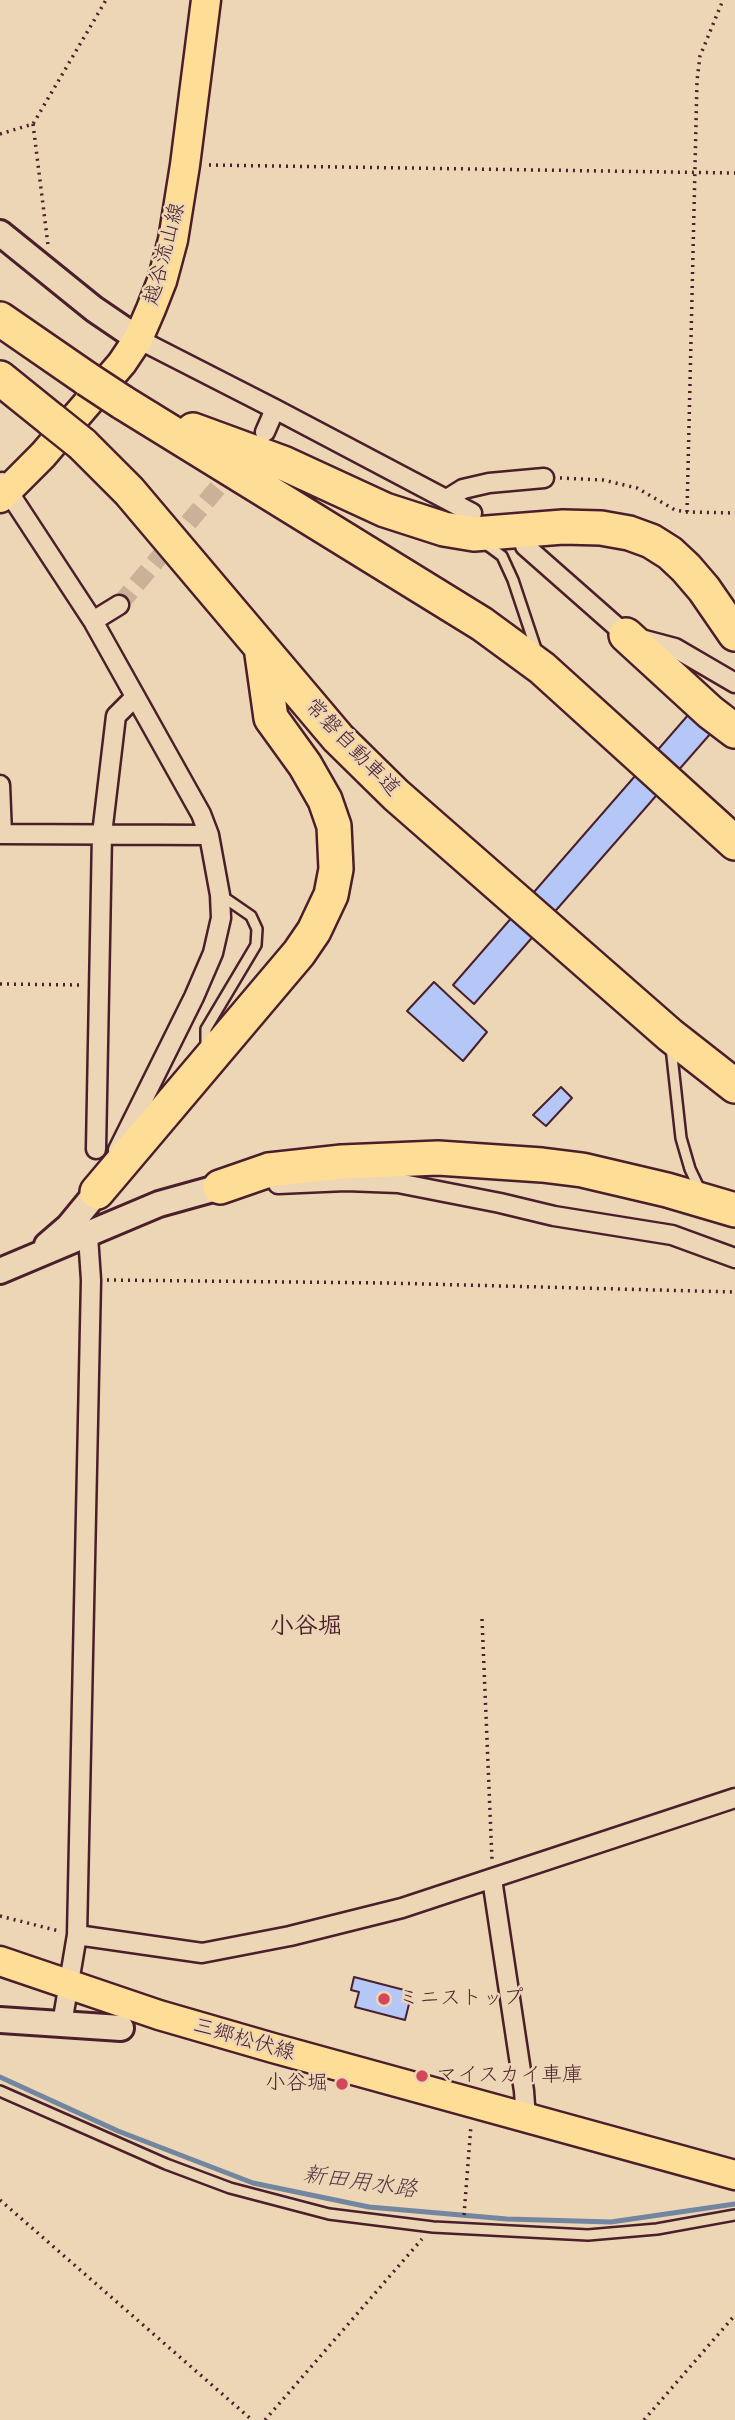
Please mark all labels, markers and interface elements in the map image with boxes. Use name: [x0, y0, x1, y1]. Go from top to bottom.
street label: 越谷流山線: [139, 200, 191, 308]
street label: 常磐自動車道: [299, 694, 405, 802]
district label: 小谷堀: [270, 1613, 342, 1641]
place label: ミニストップ: [398, 1986, 524, 2012]
marker: ミニストップ: [376, 1991, 392, 2007]
street label: 三郷松伏線: [190, 2013, 298, 2067]
place label: マイスカイ車庫: [436, 2063, 583, 2089]
marker: マイスカイ車庫: [414, 2068, 430, 2084]
place label: 小谷堀: [265, 2071, 328, 2097]
marker: 小谷堀: [334, 2076, 350, 2092]
water label: 新田用水路: [301, 2161, 419, 2205]

